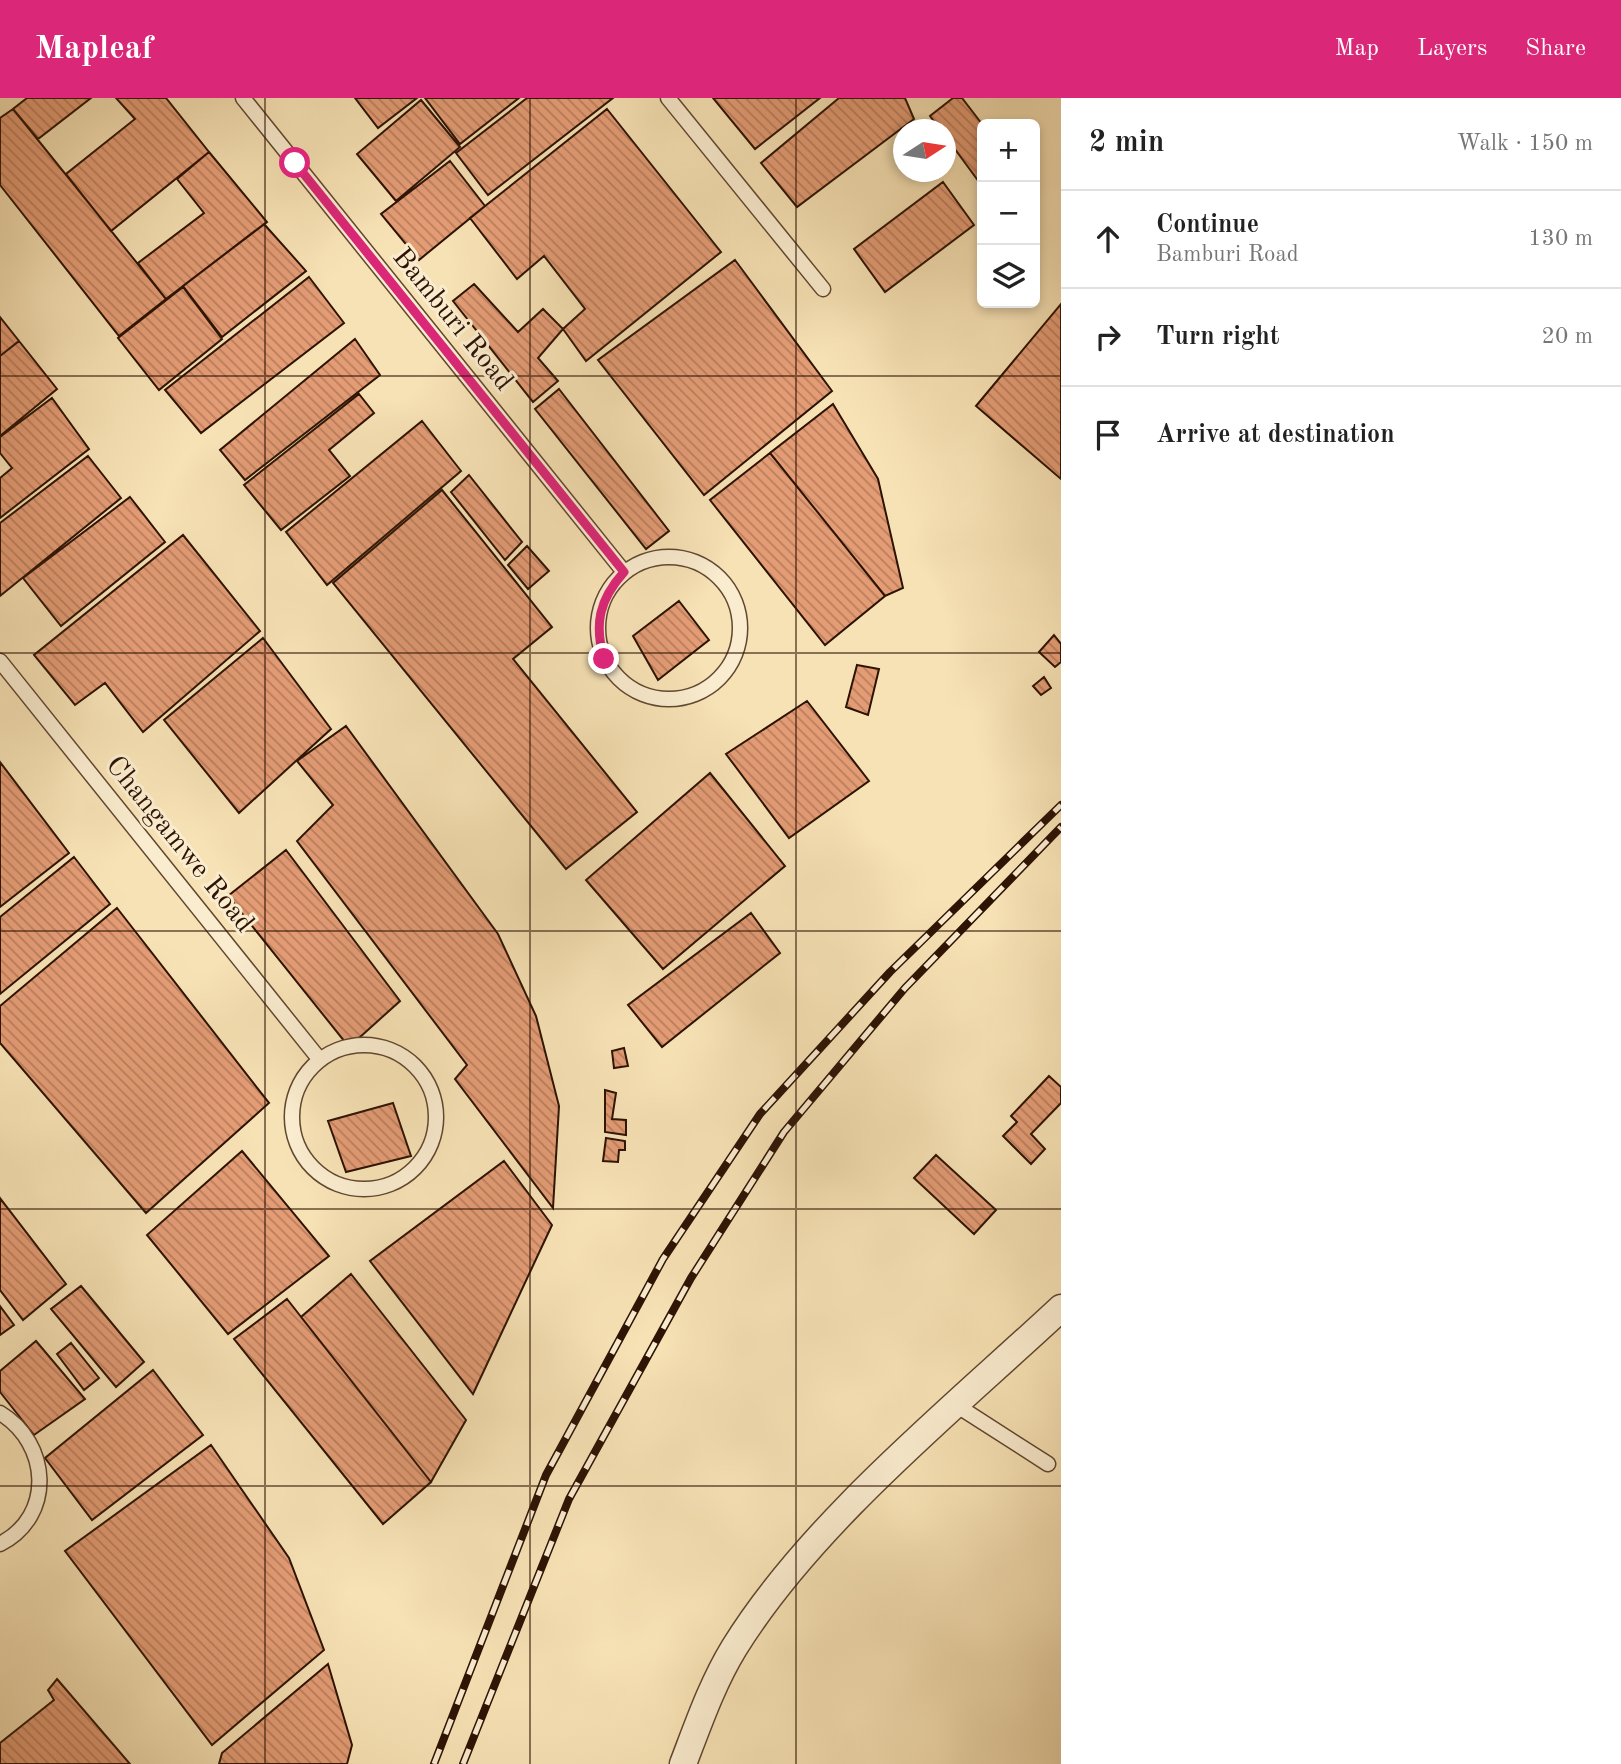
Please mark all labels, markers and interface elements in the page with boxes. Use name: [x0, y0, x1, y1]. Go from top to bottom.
text: Mapleaf: [35, 33, 153, 66]
text: Map: [1335, 37, 1379, 61]
text: Layers: [1417, 37, 1487, 61]
text: Share: [1525, 37, 1586, 61]
north arrow: [893, 119, 956, 182]
map controls: [977, 119, 1040, 308]
button: +: [977, 119, 1040, 182]
text: 2 min: [1089, 128, 1164, 158]
text: Walk · 150 m: [1457, 132, 1593, 155]
route start: [279, 147, 310, 178]
button: −: [977, 182, 1040, 245]
text: Continue: [1156, 212, 1259, 238]
icon: ahead: [1089, 220, 1127, 258]
text: 130 m: [1528, 227, 1593, 250]
text: Bamburi Road: [1156, 243, 1299, 266]
street label: Bamburi Road: [386, 244, 518, 396]
button: layers: [977, 245, 1040, 308]
icon: right: [1089, 318, 1127, 356]
text: Turn right: [1156, 324, 1279, 350]
text: 20 m: [1542, 325, 1593, 348]
icon: arrive: [1089, 416, 1127, 454]
text: Arrive at destination: [1156, 422, 1395, 448]
route end: [588, 643, 619, 674]
street label: Changamwe Road: [100, 752, 258, 938]

